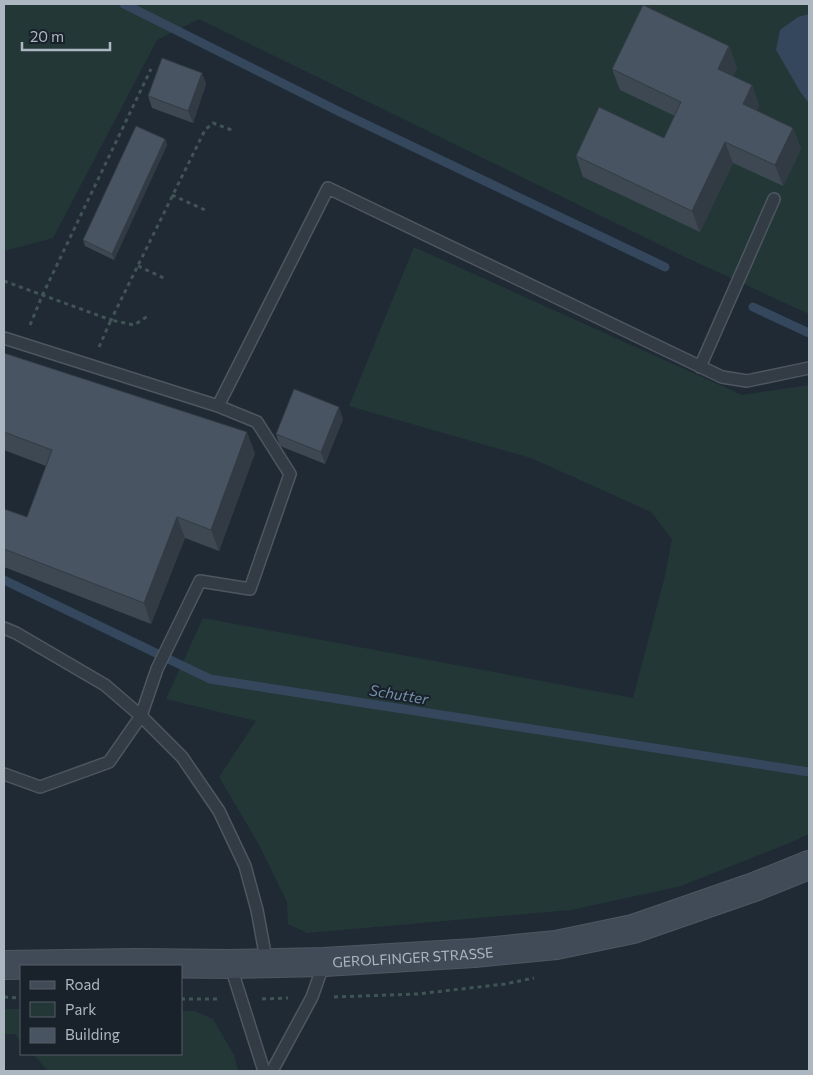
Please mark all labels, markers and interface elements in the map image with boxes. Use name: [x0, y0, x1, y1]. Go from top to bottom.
scale bar: [22, 20, 110, 52]
text: 20 m: [30, 27, 64, 45]
water label: Schutter: [368, 680, 431, 708]
street label: GEROLFINGER STRASSE: [332, 943, 494, 970]
legend: [20, 965, 182, 1055]
text: Road: [65, 975, 100, 993]
text: Park: [65, 1000, 96, 1018]
text: Building: [65, 1025, 120, 1043]

